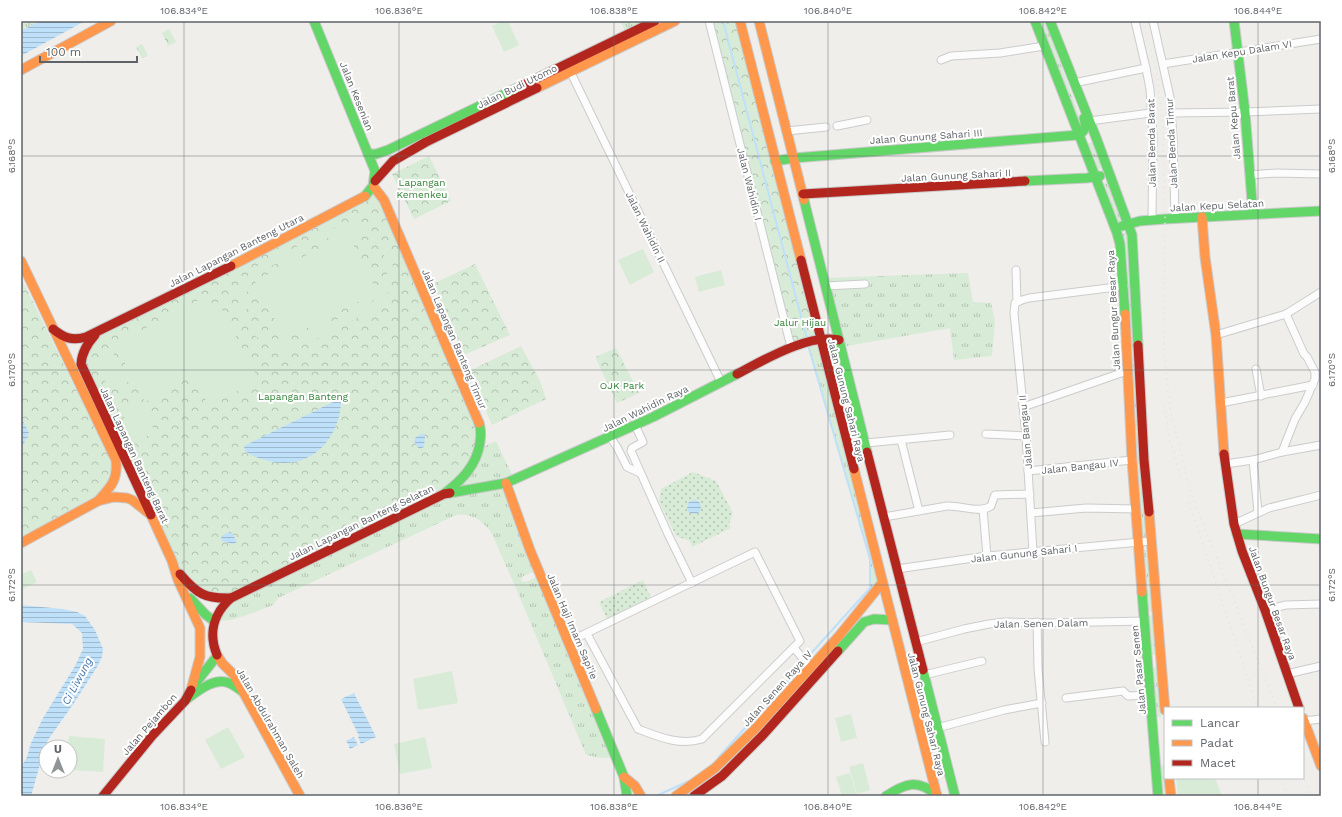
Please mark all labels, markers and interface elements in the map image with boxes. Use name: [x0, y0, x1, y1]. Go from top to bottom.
text: 106.834°E: [160, 5, 208, 16]
text: 106.836°E: [375, 5, 423, 16]
text: 106.838°E: [590, 5, 638, 16]
text: 106.840°E: [804, 5, 852, 16]
text: 106.842°E: [1019, 5, 1067, 16]
text: 106.844°E: [1234, 5, 1282, 16]
scale bar: [40, 38, 137, 64]
street label: Jalan Kepu Dalam VI: [1191, 38, 1293, 65]
text: 100 m: [46, 45, 81, 59]
street label: Jalan Kesenian: [338, 60, 375, 132]
street label: Jalan Budi Utomo: [476, 62, 559, 111]
street label: Jalan Kepu Barat: [1224, 75, 1243, 160]
street label: Jalan Benda Timur: [1164, 97, 1179, 189]
street label: Jalan Benda Barat: [1145, 98, 1158, 188]
street label: Jalan Gunung Sahari III: [869, 127, 983, 146]
text: 6.168°S: [6, 139, 17, 173]
text: 6.168°S: [1326, 139, 1337, 173]
street label: Jalan Wahidin I: [735, 147, 764, 222]
street label: Jalan Gunung Sahari II: [901, 167, 1011, 184]
park label: Lapangan Kemenkeu: [397, 177, 447, 200]
street label: Jalan Wahidin II: [624, 190, 667, 264]
street label: Jalan Kepu Selatan: [1170, 198, 1264, 213]
street label: Jalan Lapangan Banteng Utara: [167, 211, 306, 289]
street label: Jalan Bungur Besar Raya: [1105, 249, 1122, 370]
street label: Jalan Lapangan Banteng Timur: [420, 268, 489, 411]
park label: Jalur Hijau: [774, 317, 826, 328]
street label: Jalan Gunung Sahari Raya: [826, 337, 867, 463]
text: 6.170°S: [6, 353, 17, 387]
text: 6.170°S: [1326, 353, 1337, 387]
park label: OJK Park: [600, 380, 645, 391]
street label: Jalan Wahidin Raya: [600, 383, 690, 434]
street label: Jalan Lapangan Banteng Barat: [98, 385, 171, 526]
park label: Lapangan Banteng: [258, 391, 349, 402]
street label: Jalan Bangau II: [1017, 394, 1034, 469]
street label: Jalan Bangau IV: [1041, 457, 1120, 476]
street label: Jalan Lapangan Banteng Selatan: [287, 482, 435, 562]
street label: Jalan Gunung Sahari I: [970, 542, 1078, 565]
street label: Jalan Bungur Besar Raya: [1247, 545, 1298, 662]
text: 6.172°S: [6, 568, 17, 602]
text: 6.172°S: [1326, 568, 1337, 602]
street label: Jalan Haji Imam Sapi'ie: [545, 572, 600, 681]
street label: Jalan Senen Dalam: [994, 617, 1088, 630]
street label: Jalan Pasar Senen: [1129, 625, 1148, 715]
street label: Jalan Senen Raya IV: [740, 648, 815, 729]
street label: Jalan Gunung Sahari Raya: [906, 651, 947, 777]
water label: Ci Liwung: [59, 655, 96, 707]
street label: Jalan Abdulrahman Saleh: [235, 666, 307, 780]
street label: Jalan Pejambon: [120, 691, 179, 757]
legend: [1164, 707, 1304, 779]
text: Lancar: [1200, 716, 1240, 730]
text: Padat: [1200, 736, 1233, 750]
north arrow: [38, 739, 78, 779]
text: U: [54, 743, 62, 756]
text: Macet: [1200, 756, 1235, 770]
text: 106.834°E: [160, 801, 208, 812]
text: 106.836°E: [375, 801, 423, 812]
text: 106.838°E: [590, 801, 638, 812]
text: 106.840°E: [804, 801, 852, 812]
text: 106.842°E: [1019, 801, 1067, 812]
text: 106.844°E: [1234, 801, 1282, 812]

